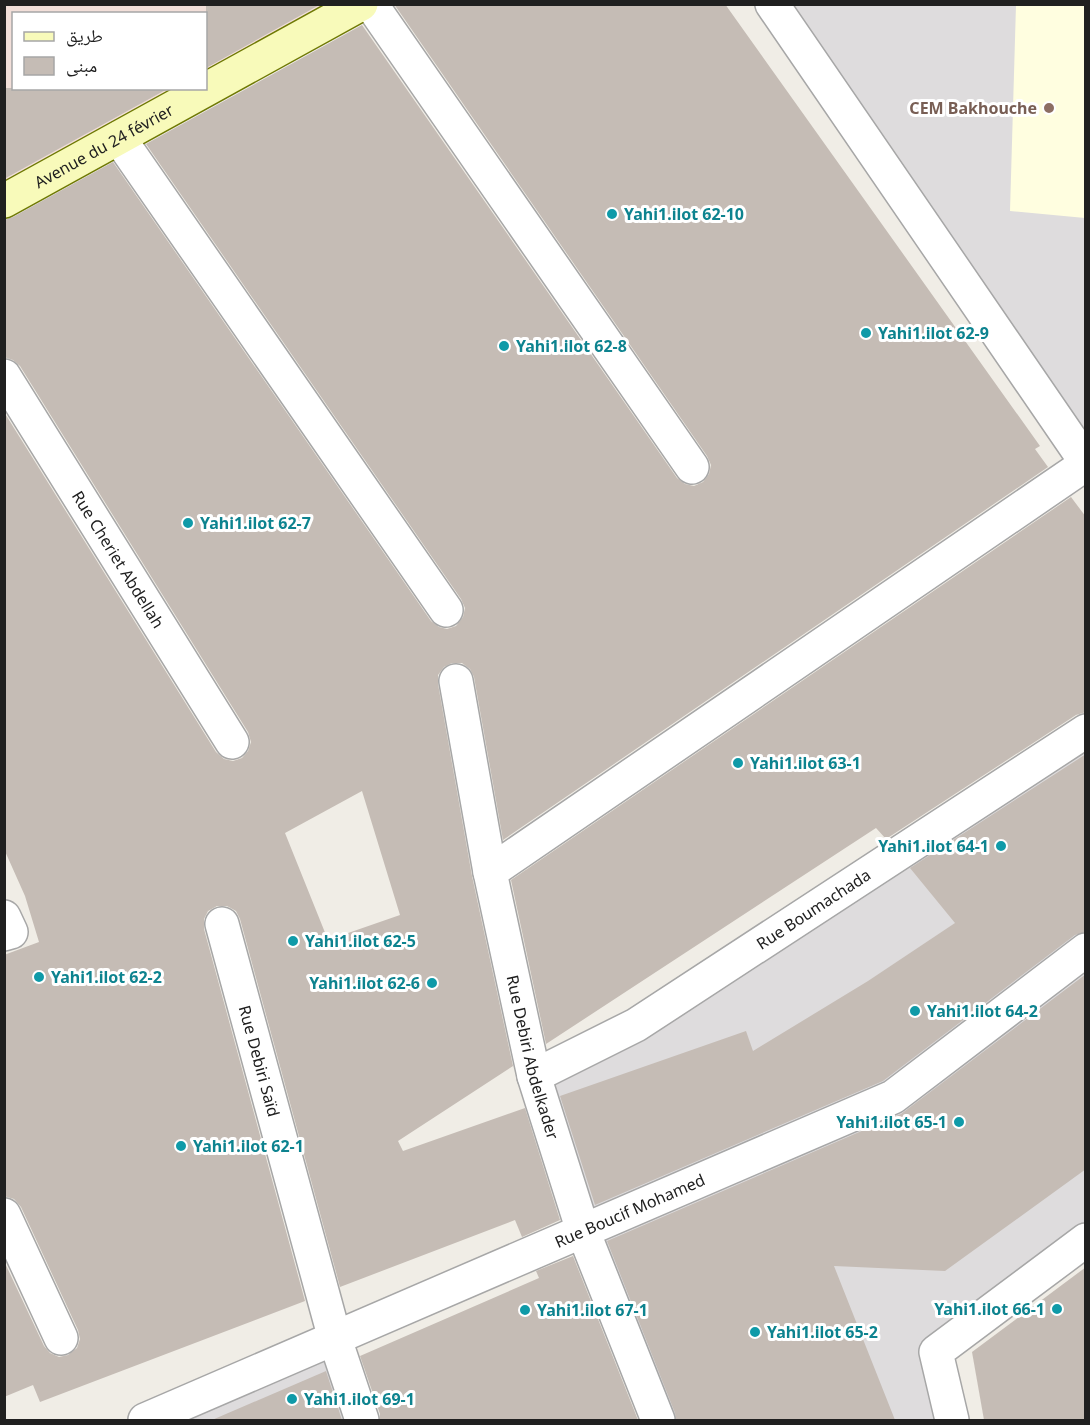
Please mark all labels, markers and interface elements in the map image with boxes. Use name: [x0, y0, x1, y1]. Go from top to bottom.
legend: [12, 12, 207, 90]
text: طريق: [66, 23, 103, 47]
text: مبنى: [66, 53, 97, 77]
place label: CEM Bakhouche: [909, 97, 1037, 119]
street label: Avenue du 24 février: [30, 99, 178, 193]
marker: CEM Bakhouche: [1042, 101, 1056, 115]
place label: Yahi1.ilot 62-10: [624, 203, 744, 225]
marker: Yahi1.ilot 62-10: [605, 207, 619, 221]
place label: Yahi1.ilot 62-9: [878, 322, 989, 344]
marker: Yahi1.ilot 62-9: [859, 326, 873, 340]
place label: Yahi1.ilot 62-8: [516, 335, 627, 357]
marker: Yahi1.ilot 62-8: [497, 339, 511, 353]
street label: Rue Cheriet Abdellah: [67, 486, 169, 632]
place label: Yahi1.ilot 62-7: [200, 512, 311, 534]
marker: Yahi1.ilot 62-7: [181, 516, 195, 530]
place label: Yahi1.ilot 63-1: [750, 752, 861, 774]
marker: Yahi1.ilot 63-1: [731, 756, 745, 770]
place label: Yahi1.ilot 64-1: [878, 835, 989, 857]
marker: Yahi1.ilot 64-1: [994, 839, 1008, 853]
street label: Rue Boumachada: [752, 864, 875, 954]
place label: Yahi1.ilot 62-5: [305, 930, 416, 952]
marker: Yahi1.ilot 62-5: [286, 934, 300, 948]
place label: Yahi1.ilot 62-2: [51, 966, 162, 988]
marker: Yahi1.ilot 62-2: [32, 970, 46, 984]
place label: Yahi1.ilot 62-6: [309, 972, 420, 994]
street label: Rue Debiri Abdelkader: [502, 973, 564, 1142]
marker: Yahi1.ilot 62-6: [425, 976, 439, 990]
place label: Yahi1.ilot 64-2: [927, 1000, 1038, 1022]
street label: Rue Debiri Saïd: [234, 1003, 285, 1119]
marker: Yahi1.ilot 64-2: [908, 1004, 922, 1018]
place label: Yahi1.ilot 65-1: [836, 1111, 947, 1133]
marker: Yahi1.ilot 65-1: [952, 1115, 966, 1129]
place label: Yahi1.ilot 62-1: [193, 1135, 304, 1157]
marker: Yahi1.ilot 62-1: [174, 1139, 188, 1153]
street label: Rue Boucif Mohamed: [551, 1169, 708, 1253]
place label: Yahi1.ilot 66-1: [934, 1298, 1045, 1320]
place label: Yahi1.ilot 67-1: [537, 1299, 648, 1321]
marker: Yahi1.ilot 66-1: [1050, 1302, 1064, 1316]
marker: Yahi1.ilot 67-1: [518, 1303, 532, 1317]
place label: Yahi1.ilot 65-2: [767, 1321, 878, 1343]
marker: Yahi1.ilot 65-2: [748, 1325, 762, 1339]
place label: Yahi1.ilot 69-1: [304, 1388, 415, 1410]
marker: Yahi1.ilot 69-1: [285, 1392, 299, 1406]

